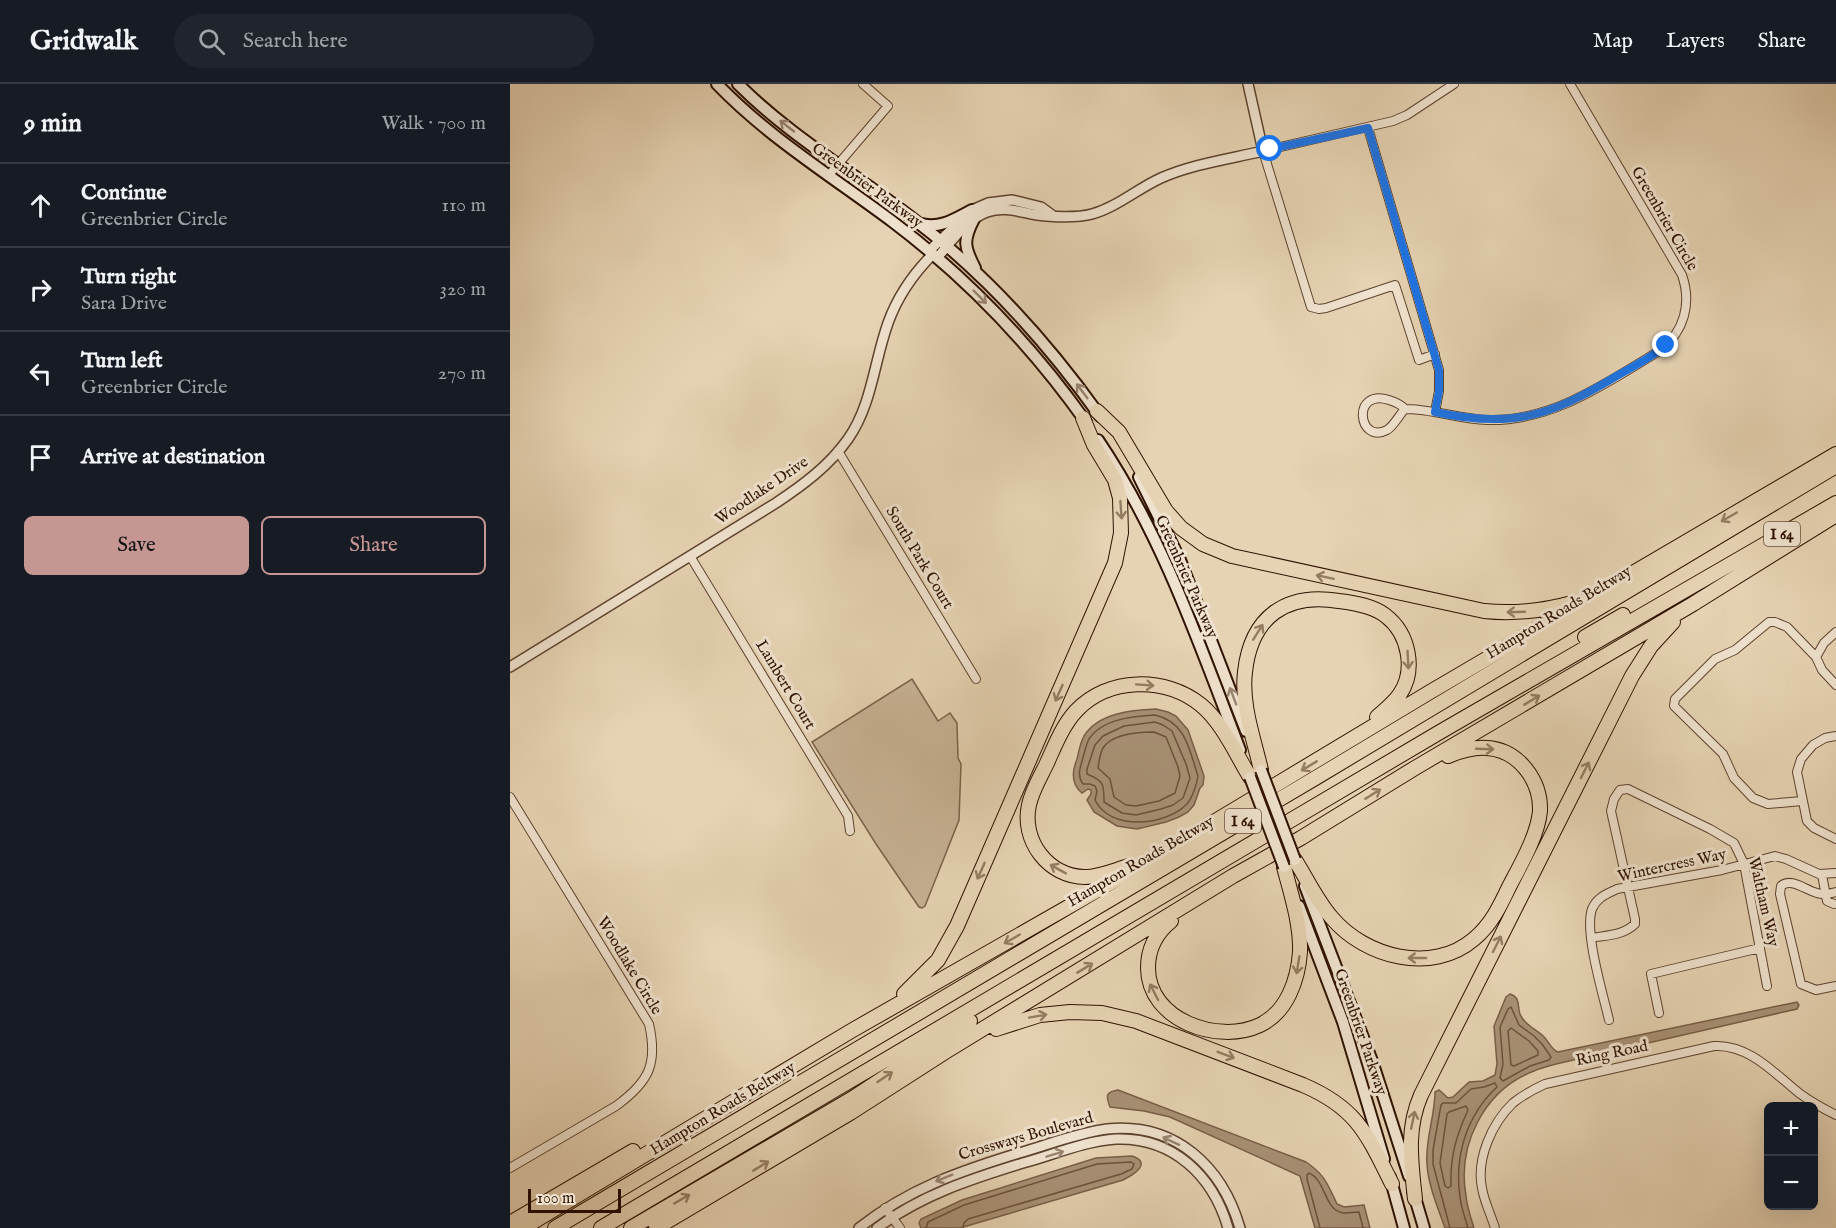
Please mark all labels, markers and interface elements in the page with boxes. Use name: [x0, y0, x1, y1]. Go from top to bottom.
search box: [174, 14, 594, 68]
text: Gridwalk: [30, 24, 138, 59]
icon: search: [195, 25, 228, 58]
text: Search here: [243, 27, 348, 55]
text: Map: [1593, 28, 1633, 55]
text: Layers: [1666, 28, 1725, 55]
text: Share: [1758, 28, 1806, 55]
text: 9 min: [24, 107, 82, 140]
text: Walk · 700 m: [381, 111, 486, 136]
one-way arrow: [779, 120, 795, 133]
route start: [1256, 135, 1282, 161]
street label: Greenbrier Parkway: [808, 139, 927, 233]
street label: Greenbrier Circle: [1626, 163, 1702, 275]
text: Continue: [81, 179, 167, 207]
icon: ahead: [24, 189, 57, 222]
text: 110 m: [442, 193, 486, 218]
text: Greenbrier Circle: [81, 207, 227, 232]
text: Turn right: [81, 263, 176, 291]
icon: right: [24, 273, 57, 306]
text: 320 m: [440, 277, 486, 302]
one-way arrow: [972, 290, 987, 305]
text: Sara Drive: [81, 291, 167, 316]
route end: [1652, 331, 1678, 357]
text: Turn left: [81, 347, 163, 375]
icon: left: [24, 357, 57, 390]
text: 270 m: [438, 361, 486, 386]
text: Greenbrier Circle: [81, 375, 227, 400]
one-way arrow: [1076, 383, 1088, 399]
icon: arrive: [24, 441, 57, 474]
text: Arrive at destination: [81, 443, 265, 471]
street label: Woodlake Drive: [712, 453, 812, 529]
one-way arrow: [1116, 500, 1127, 519]
street label: South Park Court: [881, 503, 958, 613]
one-way arrow: [1721, 511, 1738, 523]
street label: Greenbrier Parkway: [1150, 512, 1222, 642]
button: Save: [24, 516, 249, 575]
button: Share: [261, 516, 486, 575]
road number: I 64: [1764, 522, 1800, 546]
street label: Hampton Roads Beltway: [1483, 562, 1635, 664]
one-way arrow: [1316, 571, 1335, 582]
one-way arrow: [1507, 606, 1527, 618]
one-way arrow: [1252, 624, 1264, 641]
street label: Lambert Court: [750, 637, 820, 734]
one-way arrow: [1402, 650, 1413, 670]
one-way arrow: [1134, 680, 1154, 691]
one-way arrow: [1053, 683, 1064, 701]
one-way arrow: [1226, 687, 1237, 706]
one-way arrow: [1523, 693, 1540, 705]
one-way arrow: [1474, 743, 1494, 754]
one-way arrow: [1301, 760, 1318, 772]
one-way arrow: [1579, 761, 1591, 779]
one-way arrow: [1364, 788, 1381, 800]
road number: I 64: [1225, 809, 1261, 833]
street label: Hampton Roads Beltway: [1064, 812, 1218, 912]
street label: Wintercress Way: [1616, 845, 1728, 887]
street label: Waltham Way: [1743, 855, 1783, 949]
one-way arrow: [975, 862, 986, 880]
one-way arrow: [1050, 863, 1067, 875]
street label: Woodlake Circle: [592, 913, 666, 1019]
one-way arrow: [1004, 933, 1021, 945]
one-way arrow: [1492, 936, 1503, 954]
one-way arrow: [1408, 952, 1428, 964]
one-way arrow: [1292, 955, 1303, 975]
one-way arrow: [1076, 961, 1093, 973]
street label: Greenbrier Parkway: [1329, 966, 1391, 1098]
one-way arrow: [1148, 983, 1160, 1001]
one-way arrow: [1028, 1010, 1048, 1021]
street label: Ring Road: [1574, 1037, 1650, 1071]
one-way arrow: [1216, 1051, 1235, 1062]
street label: Hampton Roads Beltway: [647, 1058, 799, 1160]
one-way arrow: [876, 1071, 893, 1083]
map controls: [1764, 1102, 1818, 1210]
button: +: [1764, 1102, 1818, 1156]
street label: Crossways Boulevard: [957, 1108, 1096, 1166]
one-way arrow: [1408, 1110, 1419, 1130]
one-way arrow: [1163, 1134, 1181, 1146]
one-way arrow: [1045, 1148, 1064, 1159]
button: −: [1764, 1156, 1818, 1210]
one-way arrow: [752, 1160, 769, 1172]
one-way arrow: [935, 1173, 953, 1184]
scale bar: [528, 1186, 621, 1214]
text: 100 m: [537, 1189, 574, 1209]
one-way arrow: [673, 1192, 690, 1204]

